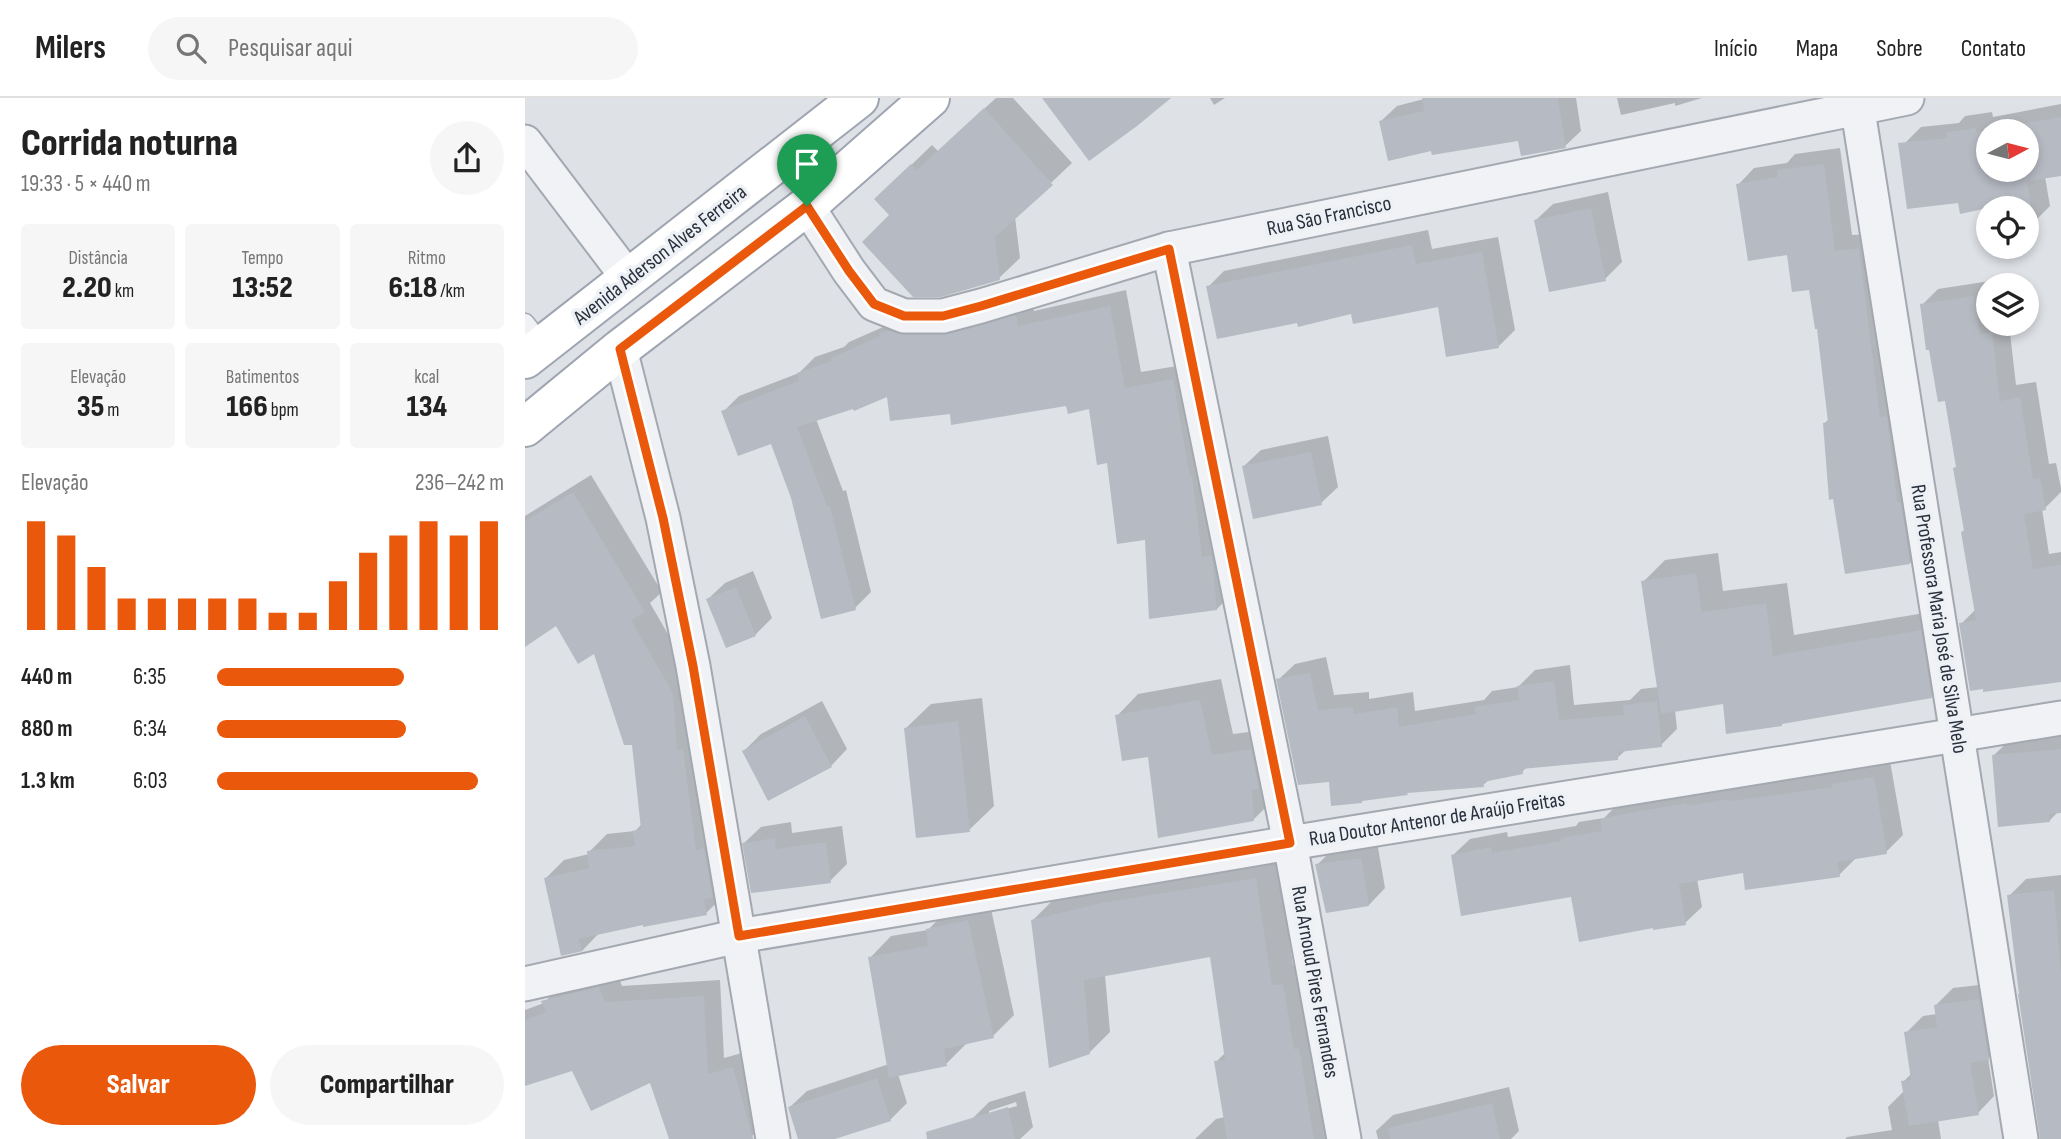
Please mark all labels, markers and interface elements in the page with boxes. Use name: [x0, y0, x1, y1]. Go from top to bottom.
search box: [148, 17, 638, 80]
text: Milers: [35, 28, 106, 68]
icon: search: [172, 29, 210, 67]
text: Pesquisar aqui: [228, 33, 353, 64]
text: Início: [1714, 34, 1758, 63]
text: Mapa: [1796, 34, 1838, 63]
text: Sobre: [1876, 34, 1923, 63]
text: Contato: [1961, 34, 2026, 63]
north arrow: [1976, 119, 2039, 182]
map controls: [1976, 119, 2039, 336]
text: Corrida noturna: [21, 121, 238, 166]
button: share: [430, 121, 504, 195]
pin: [777, 134, 837, 206]
icon: arrive: [788, 145, 826, 183]
text: 19:33 · 5 × 440 m: [21, 170, 151, 198]
street label: Avenida Aderson Alves Ferreira: [568, 180, 752, 331]
street label: Rua São Francisco: [1264, 191, 1394, 241]
button: locate: [1976, 196, 2039, 259]
text: Distância: [69, 247, 128, 270]
text: Tempo: [241, 247, 284, 270]
text: Ritmo: [408, 247, 446, 270]
text: 2.20: [62, 270, 112, 306]
text: 13:52: [232, 270, 293, 306]
text: 6:18: [389, 270, 437, 306]
button: layers: [1976, 273, 2039, 336]
text: km: [112, 280, 134, 303]
text: /km: [437, 280, 465, 303]
text: Elevação: [70, 366, 126, 389]
text: Batimentos: [226, 366, 299, 389]
text: kcal: [414, 366, 439, 389]
text: 35: [77, 389, 104, 425]
text: 166: [226, 389, 268, 425]
text: 134: [406, 389, 447, 425]
text: m: [104, 399, 120, 422]
text: bpm: [268, 399, 299, 422]
text: Elevação: [21, 469, 89, 497]
text: 236–242 m: [415, 469, 504, 497]
street label: Rua Professora Maria José de Silva Melo: [1905, 483, 1973, 755]
text: 440 m: [21, 663, 72, 691]
text: 6:35: [133, 663, 166, 691]
text: 880 m: [21, 715, 73, 743]
text: 6:34: [133, 715, 167, 743]
text: 1.3 km: [21, 767, 75, 795]
text: 6:03: [133, 767, 167, 795]
street label: Rua Doutor Antenor de Araújo Freitas: [1307, 786, 1567, 852]
street label: Rua Arnoud Pires Fernandes: [1286, 884, 1344, 1080]
button: Salvar: [21, 1045, 256, 1125]
button: Compartilhar: [270, 1045, 504, 1125]

